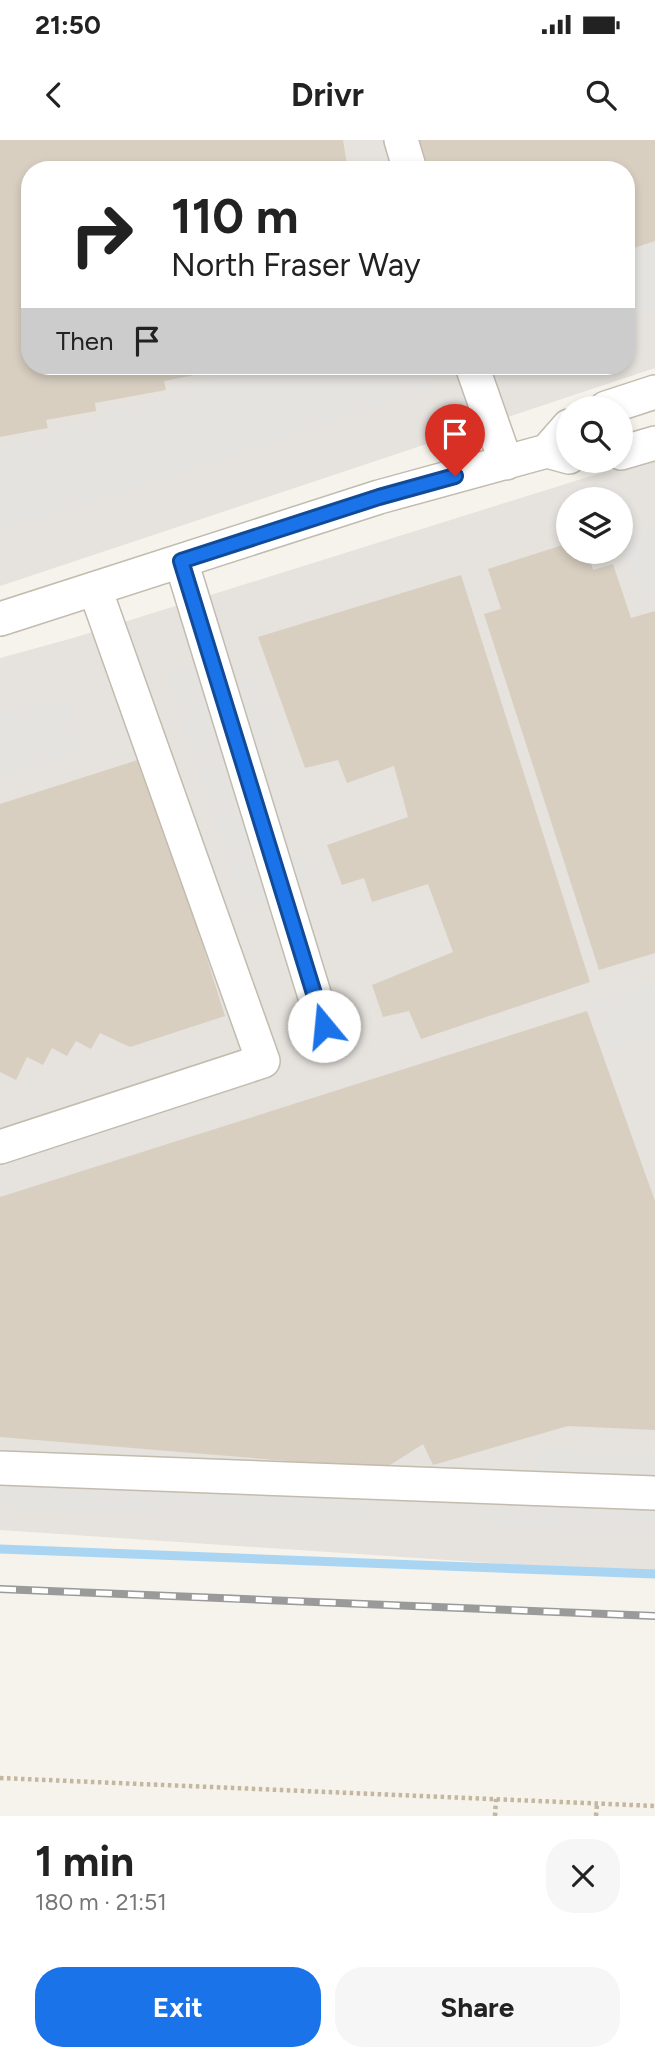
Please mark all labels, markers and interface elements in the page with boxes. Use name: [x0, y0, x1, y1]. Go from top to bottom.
text: 21:50: [35, 9, 101, 41]
icon: back: [35, 76, 73, 114]
text: Drivr: [291, 76, 364, 114]
icon: search: [582, 76, 620, 114]
text: 110 m: [171, 186, 299, 245]
icon: right: [56, 189, 147, 280]
text: North Fraser Way: [171, 246, 421, 284]
icon: arrive: [128, 322, 166, 360]
text: Then: [56, 325, 114, 357]
map controls: [556, 396, 633, 564]
button: search: [556, 396, 633, 473]
pin: [425, 404, 485, 476]
icon: arrive: [436, 415, 474, 453]
button: layers: [556, 487, 633, 564]
position arrow: [287, 989, 361, 1063]
text: 1 min: [35, 1836, 134, 1887]
button: close: [546, 1839, 620, 1913]
text: 180 m · 21:51: [35, 1888, 167, 1916]
button: Exit: [35, 1967, 321, 2047]
button: Share: [335, 1967, 620, 2047]

